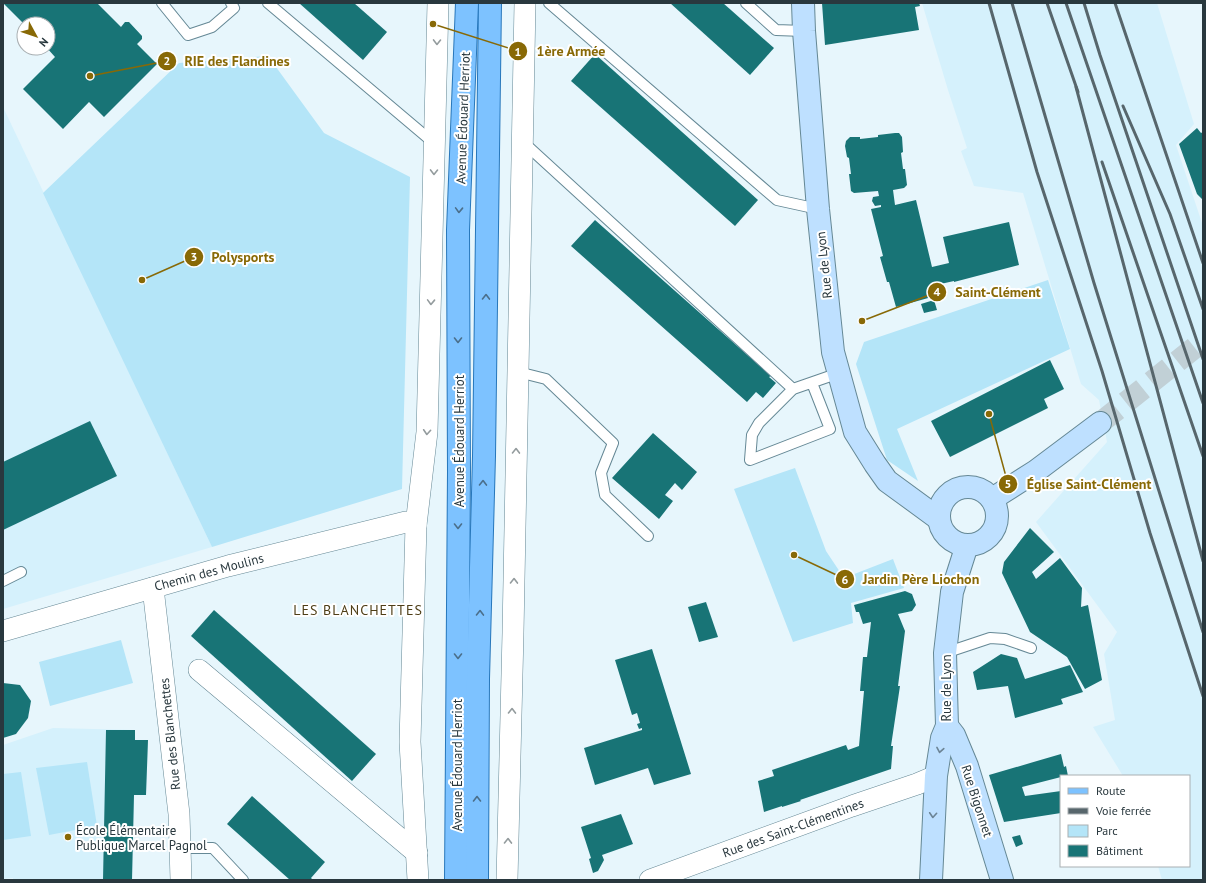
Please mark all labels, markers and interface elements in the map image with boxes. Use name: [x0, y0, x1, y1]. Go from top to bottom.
north arrow: [16, 16, 56, 56]
text: N: [36, 35, 51, 50]
callout: 1ère Armée: [508, 38, 614, 64]
one-way arrow: [433, 39, 441, 45]
text: 1ère Armée: [537, 42, 605, 60]
text: 1: [515, 44, 521, 59]
callout: RIE des Flandines: [157, 48, 298, 74]
street label: Avenue Édouard Herriot: [452, 51, 474, 184]
text: RIE des Flandines: [184, 52, 290, 70]
text: 2: [164, 53, 170, 68]
one-way arrow: [430, 169, 439, 175]
one-way arrow: [455, 207, 463, 213]
street label: Rue de Lyon: [812, 231, 836, 299]
callout: Polysports: [184, 244, 282, 270]
text: Polysports: [212, 248, 275, 266]
text: 3: [191, 249, 197, 264]
callout: Saint-Clément: [927, 279, 1049, 305]
text: Saint-Clément: [955, 283, 1041, 301]
text: 4: [934, 284, 941, 299]
one-way arrow: [482, 294, 490, 300]
one-way arrow: [427, 299, 435, 305]
one-way arrow: [454, 337, 462, 343]
street label: Avenue Édouard Herriot: [451, 374, 468, 507]
one-way arrow: [423, 429, 432, 435]
one-way arrow: [512, 448, 520, 454]
callout: Église Saint-Clément: [998, 471, 1159, 497]
text: Église Saint-Clément: [1027, 475, 1151, 493]
text: 5: [1005, 476, 1011, 491]
one-way arrow: [479, 480, 487, 486]
one-way arrow: [454, 523, 462, 529]
street label: Chemin des Moulins: [152, 549, 266, 595]
callout: Jardin Père Liochon: [835, 566, 987, 592]
text: Jardin Père Liochon: [862, 570, 979, 588]
text: 6: [842, 572, 849, 587]
one-way arrow: [510, 578, 518, 584]
district label: LES BLANCHETTES: [293, 601, 423, 619]
one-way arrow: [475, 610, 484, 616]
one-way arrow: [454, 653, 462, 659]
street label: Rue de Lyon: [938, 654, 955, 722]
street label: Rue des Blanchettes: [156, 677, 184, 791]
street label: Avenue Édouard Herriot: [449, 698, 466, 831]
one-way arrow: [507, 708, 516, 714]
one-way arrow: [936, 747, 945, 753]
street label: Rue Bigonnet: [957, 763, 997, 840]
legend: [1060, 775, 1190, 867]
text: Route: [1096, 783, 1126, 798]
street label: Rue des Saint-Clémentines: [720, 795, 866, 861]
one-way arrow: [473, 796, 481, 802]
text: Voie ferrée: [1095, 803, 1151, 818]
one-way arrow: [929, 812, 938, 818]
place label: École Élémentaire Publique Marcel Pagnol: [76, 822, 207, 854]
text: Parc: [1096, 823, 1118, 838]
marker: École Élémentaire Publique Marcel Pagnol: [63, 832, 73, 842]
one-way arrow: [504, 838, 513, 844]
text: Bâtiment: [1096, 843, 1143, 858]

